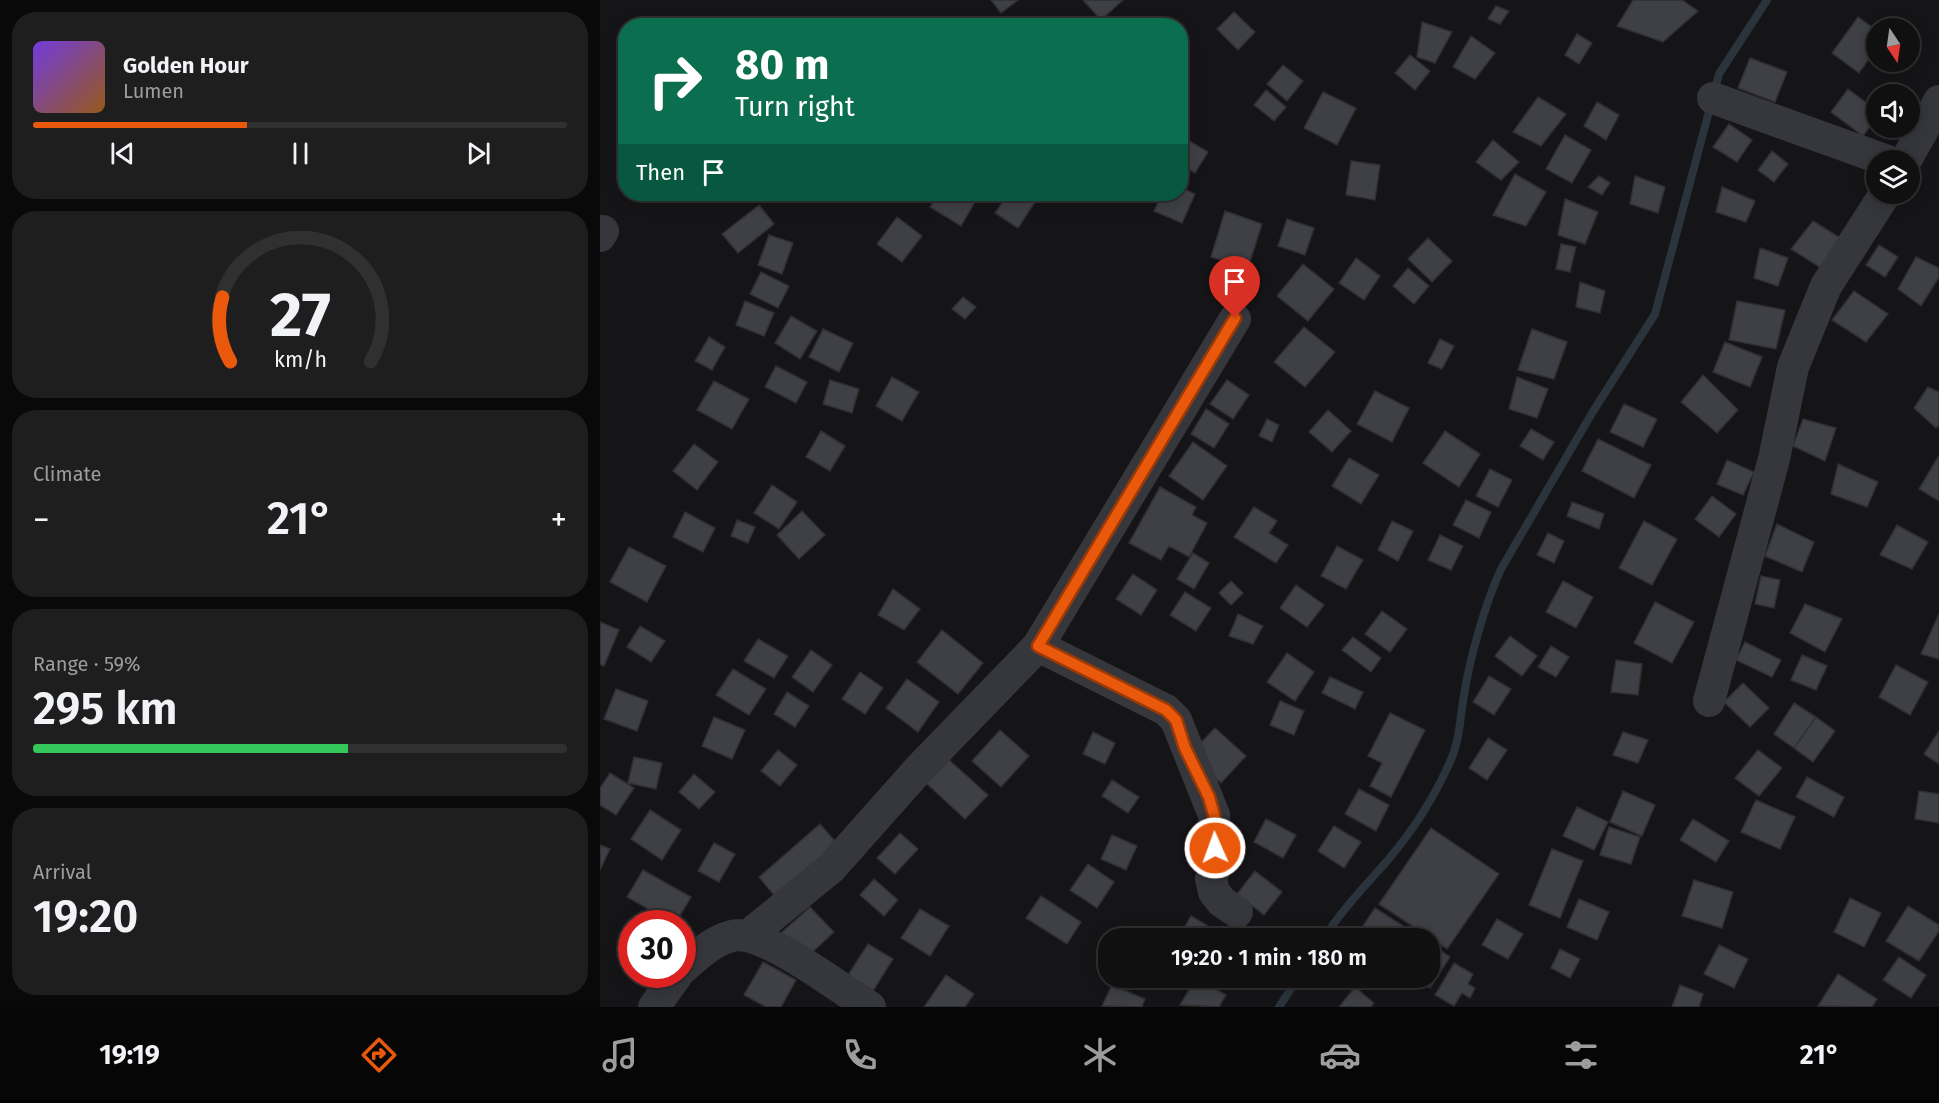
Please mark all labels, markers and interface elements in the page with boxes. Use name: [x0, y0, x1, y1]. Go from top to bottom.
north arrow: [1866, 18, 1920, 72]
map controls: [1866, 18, 1920, 204]
text: 80 m: [735, 40, 829, 90]
icon: right: [636, 42, 714, 120]
text: Golden Hour: [123, 52, 249, 79]
text: Lumen: [123, 79, 184, 103]
button: sound: [1866, 84, 1920, 138]
text: Turn right: [735, 91, 855, 123]
icon: previous: [106, 137, 139, 170]
icon: pause: [284, 137, 317, 170]
icon: next: [462, 137, 495, 170]
button: layers: [1866, 150, 1920, 204]
icon: arrive: [697, 156, 730, 189]
text: Then: [636, 159, 685, 186]
pin: [1209, 256, 1260, 318]
icon: arrive: [1218, 265, 1251, 298]
text: 27: [270, 278, 330, 353]
text: km/h: [273, 347, 327, 373]
text: Climate: [33, 462, 101, 486]
text: 21°: [267, 492, 333, 546]
text: −: [33, 500, 50, 540]
text: +: [551, 500, 567, 540]
text: Range · 59%: [33, 652, 141, 676]
text: 295 km: [33, 682, 178, 736]
position arrow: [1183, 816, 1247, 880]
text: Arrival: [33, 860, 92, 884]
text: 19:20: [33, 890, 138, 944]
speed limit sign: 30: [618, 910, 696, 988]
text: 19:20 · 1 min · 180 m: [1171, 944, 1367, 971]
icon: directions: [358, 1034, 400, 1076]
icon: music: [599, 1034, 641, 1076]
icon: phone: [839, 1034, 881, 1076]
icon: climate: [1079, 1034, 1121, 1076]
icon: car: [1319, 1034, 1361, 1076]
icon: filters: [1560, 1034, 1602, 1076]
text: 19:19: [99, 1039, 160, 1071]
text: 21°: [1800, 1039, 1840, 1071]

